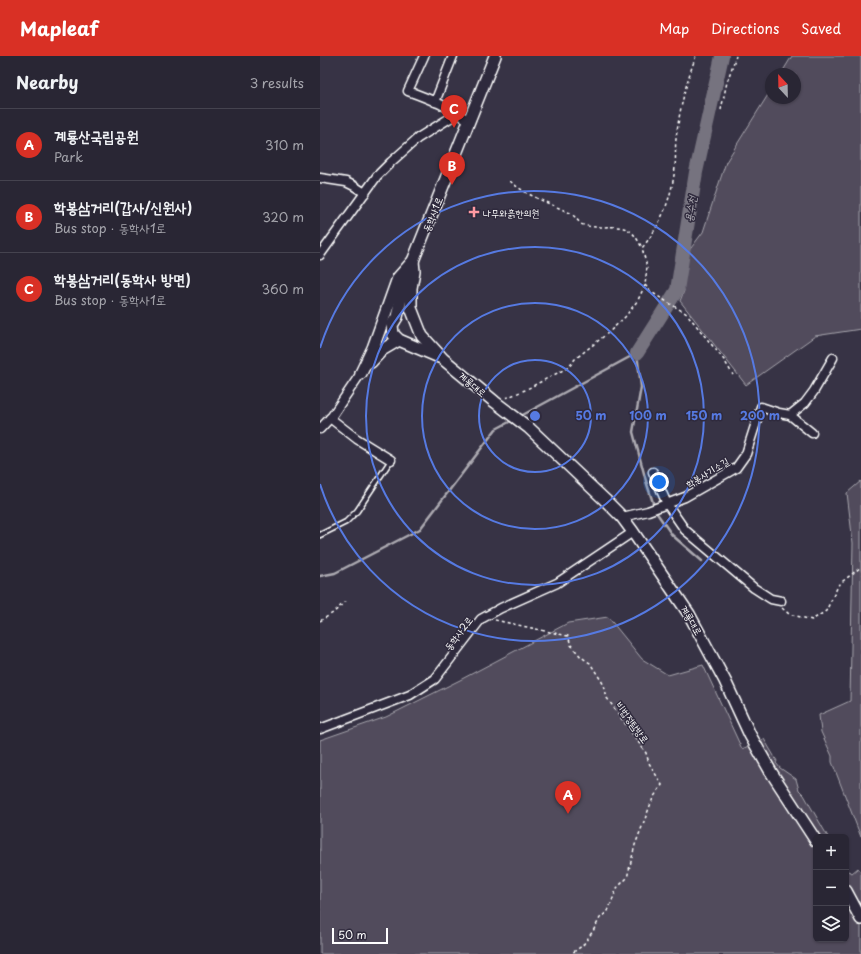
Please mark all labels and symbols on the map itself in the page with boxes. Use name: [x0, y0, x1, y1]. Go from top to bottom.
north arrow: [765, 68, 801, 104]
pin: C: [441, 95, 467, 128]
pin: B: [439, 152, 465, 185]
water label: 용수천: [680, 193, 701, 223]
street label: 동학사1로: [418, 194, 446, 234]
place label: 나무와흙한의원: [483, 205, 539, 220]
marker: 나무와흙한의원: [468, 206, 480, 218]
street label: 계룡대로: [456, 368, 490, 400]
text: 50 m: [575, 406, 607, 424]
text: 100 m: [629, 406, 667, 424]
text: 150 m: [686, 406, 722, 424]
text: 200 m: [740, 406, 780, 424]
centre of rings: [528, 409, 542, 423]
street label: 학봉사기소길: [682, 453, 732, 491]
your location: [649, 472, 669, 492]
street label: 계룡대로: [677, 602, 707, 638]
street label: 동학사2로: [440, 613, 476, 653]
street label: 비법정탐방로: [613, 698, 653, 746]
pin: A: [555, 781, 581, 814]
scale bar: [332, 926, 388, 945]

